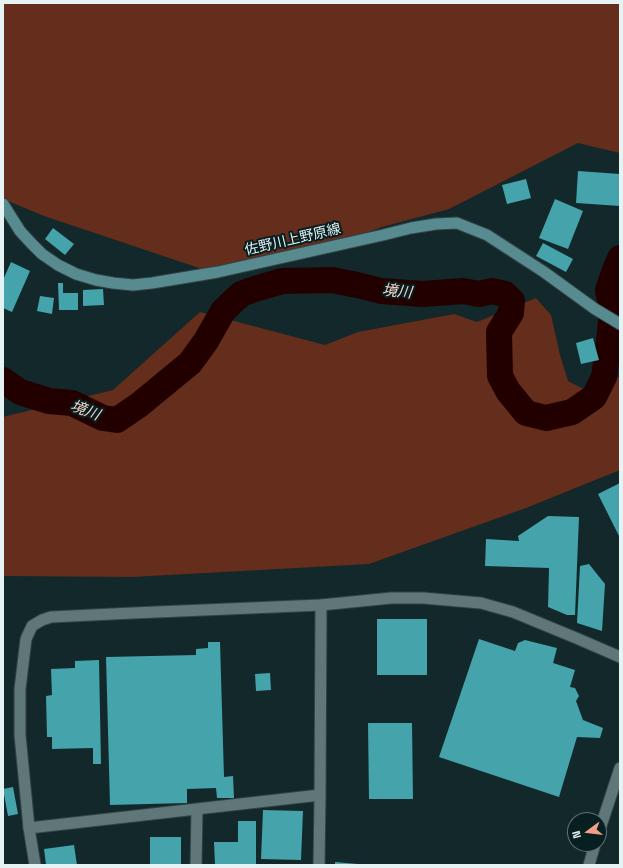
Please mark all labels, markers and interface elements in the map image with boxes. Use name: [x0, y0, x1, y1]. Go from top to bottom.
street label: 佐野川上野原線: [243, 221, 343, 259]
water label: 境川: [381, 281, 413, 303]
water label: 境川: [68, 397, 102, 425]
north arrow: [567, 812, 607, 852]
text: N: [569, 829, 584, 840]

